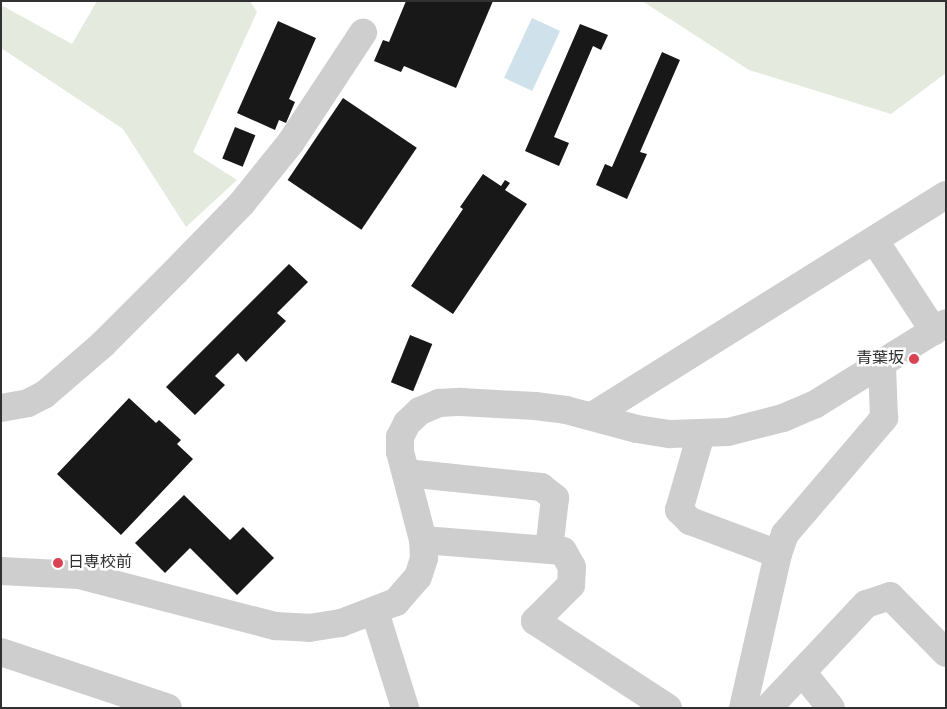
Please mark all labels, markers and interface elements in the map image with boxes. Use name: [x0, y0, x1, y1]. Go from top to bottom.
place label: 青葉坂: [856, 349, 904, 369]
marker: 青葉坂: [908, 353, 920, 365]
place label: 日専校前: [68, 553, 132, 573]
marker: 日専校前: [52, 557, 64, 569]

